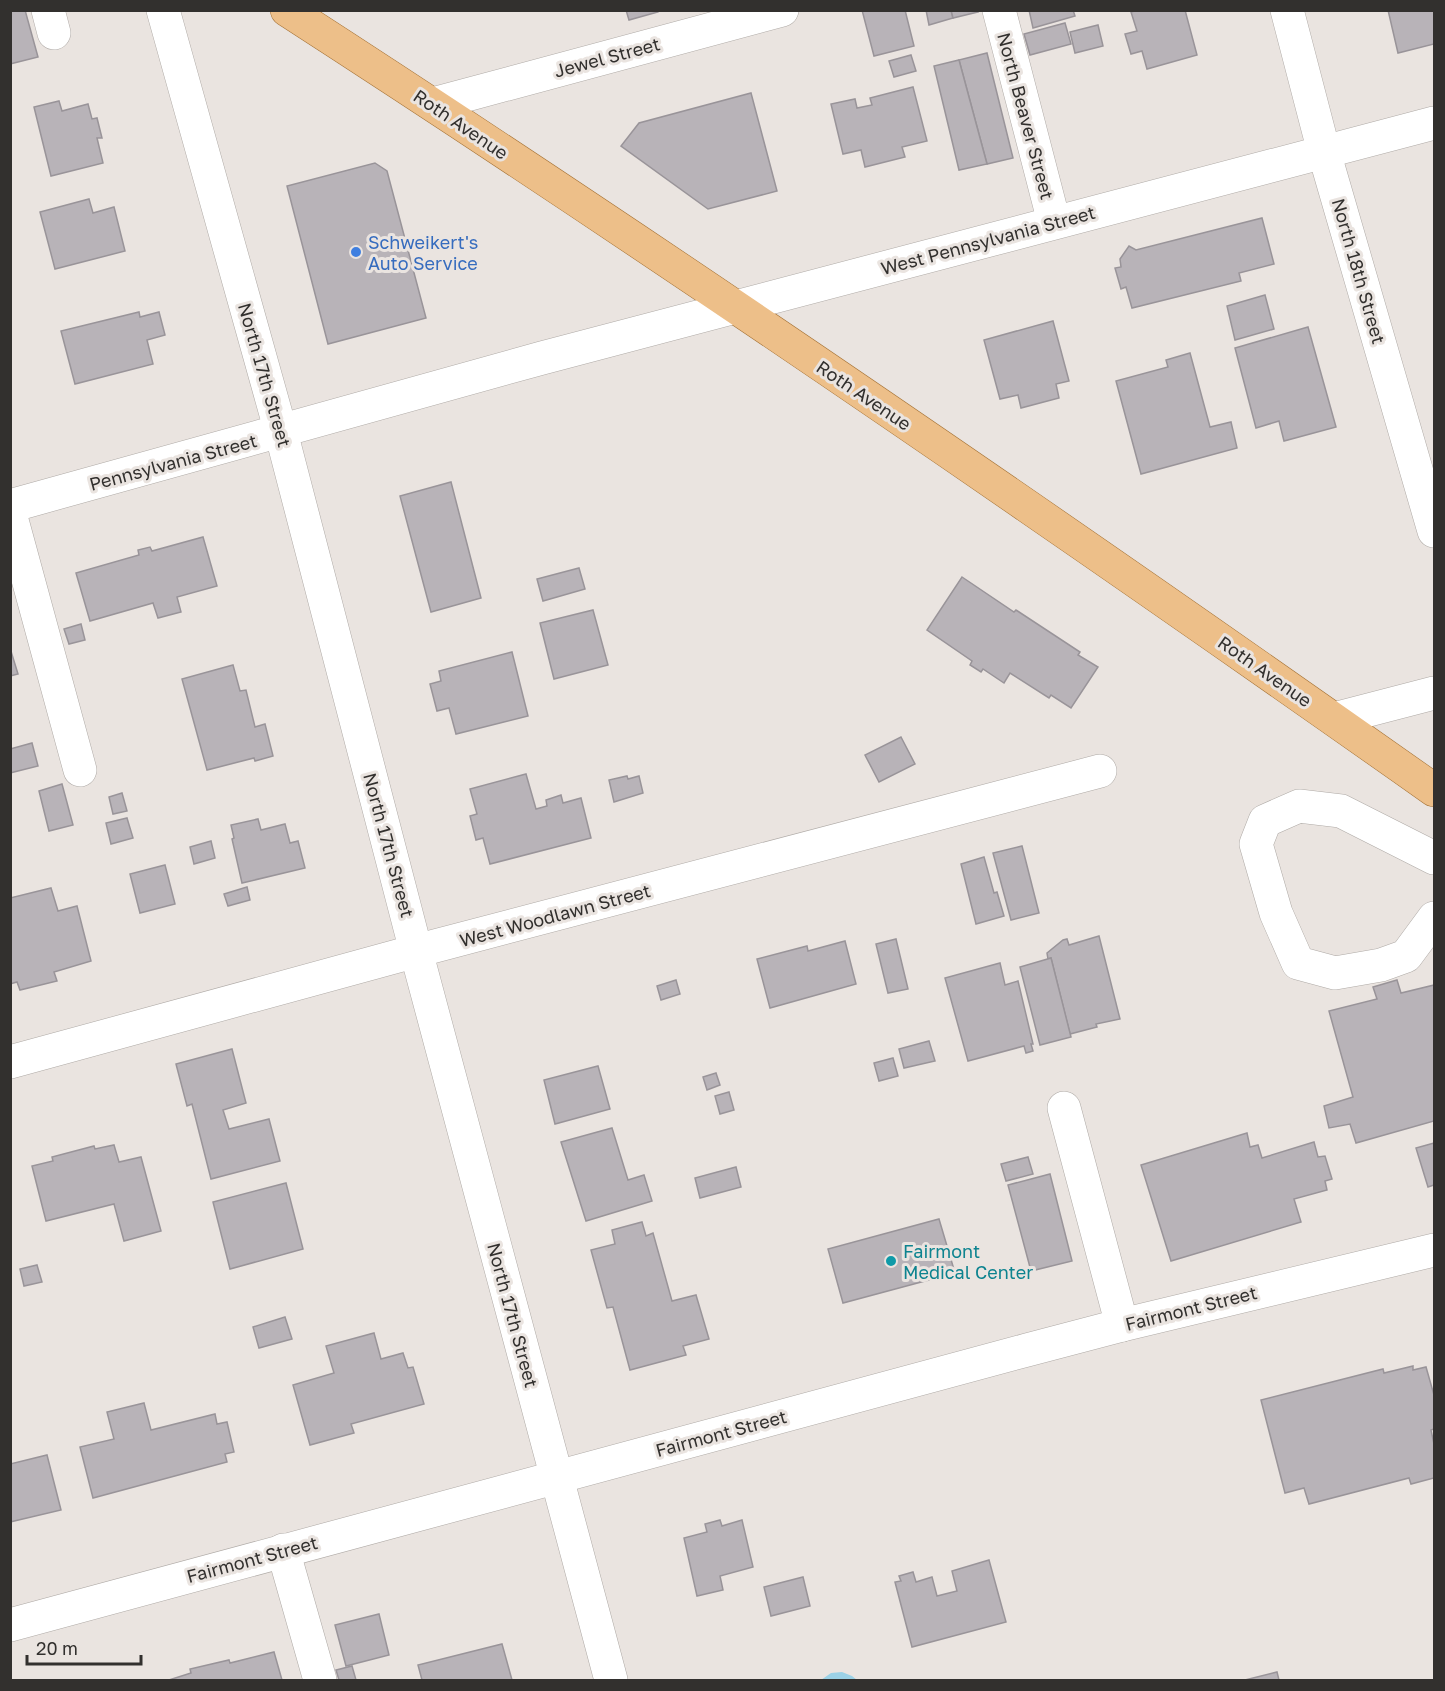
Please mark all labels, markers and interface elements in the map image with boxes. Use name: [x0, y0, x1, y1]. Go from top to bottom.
street label: North Beaver Street: [993, 30, 1059, 202]
street label: Jewel Street: [552, 32, 662, 82]
street label: Roth Avenue: [410, 84, 512, 164]
street label: North 18th Street: [1328, 196, 1390, 346]
street label: West Pennsylvania Street: [878, 201, 1098, 279]
place label: Schweikert's Auto Service: [368, 231, 478, 274]
marker: Schweikert's Auto Service: [349, 245, 363, 259]
street label: North 17th Street: [234, 300, 296, 450]
street label: Roth Avenue: [813, 355, 915, 435]
street label: Pennsylvania Street: [87, 429, 259, 495]
street label: Roth Avenue: [1214, 631, 1316, 711]
street label: North 17th Street: [359, 770, 419, 920]
street label: West Woodlawn Street: [457, 879, 653, 951]
street label: North 17th Street: [483, 1240, 543, 1390]
place label: Fairmont Medical Center: [903, 1240, 1033, 1283]
marker: Fairmont Medical Center: [884, 1254, 898, 1268]
street label: Fairmont Street: [1123, 1281, 1259, 1335]
street label: Fairmont Street: [653, 1405, 789, 1461]
street label: Fairmont Street: [184, 1531, 320, 1587]
scale bar: [27, 1628, 141, 1666]
text: 20 m: [36, 1637, 78, 1659]

